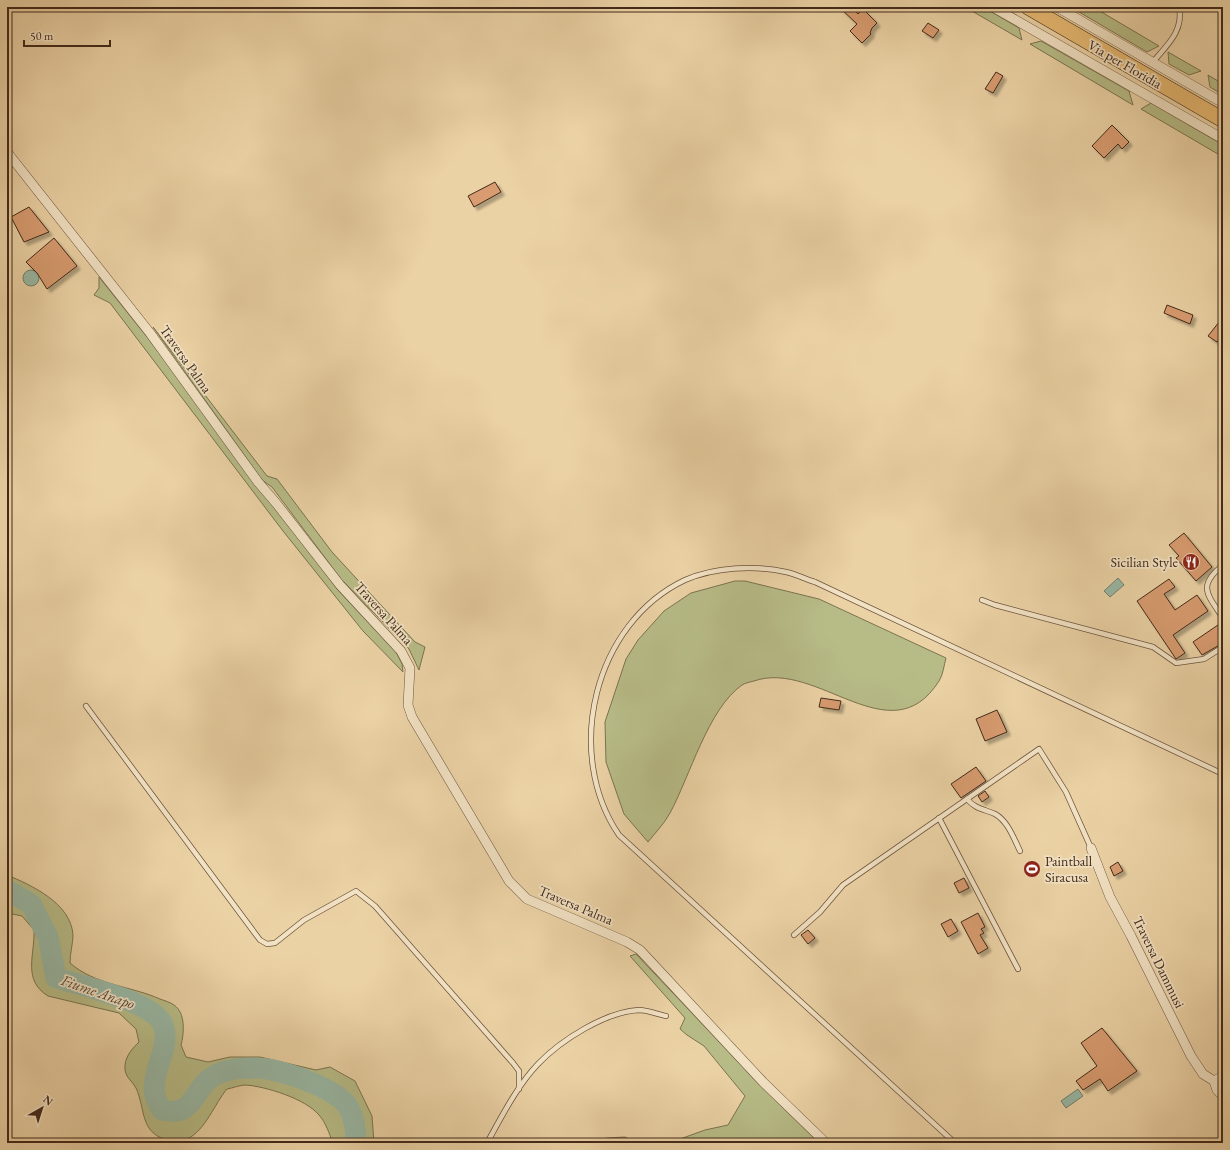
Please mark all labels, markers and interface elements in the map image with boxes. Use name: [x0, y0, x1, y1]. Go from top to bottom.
scale bar: [24, 22, 110, 48]
text: 50 m: [30, 28, 54, 44]
street label: Via per Floridia: [1085, 36, 1166, 93]
street label: Traversa Palma: [156, 321, 216, 397]
restaurant icon: Sicilian Style: [1181, 552, 1201, 572]
place label: Sicilian Style: [1111, 553, 1179, 571]
street label: Traversa Palma: [351, 578, 417, 649]
place label: Paintball Siracusa: [1045, 852, 1093, 886]
sports icon: Paintball Siracusa: [1022, 859, 1042, 879]
street label: Traversa Palma: [536, 881, 616, 929]
street label: Traversa Dammusi: [1129, 913, 1189, 1011]
water label: Fiume Anapo: [58, 970, 138, 1013]
north arrow: [22, 1088, 62, 1128]
text: N: [40, 1092, 56, 1109]

